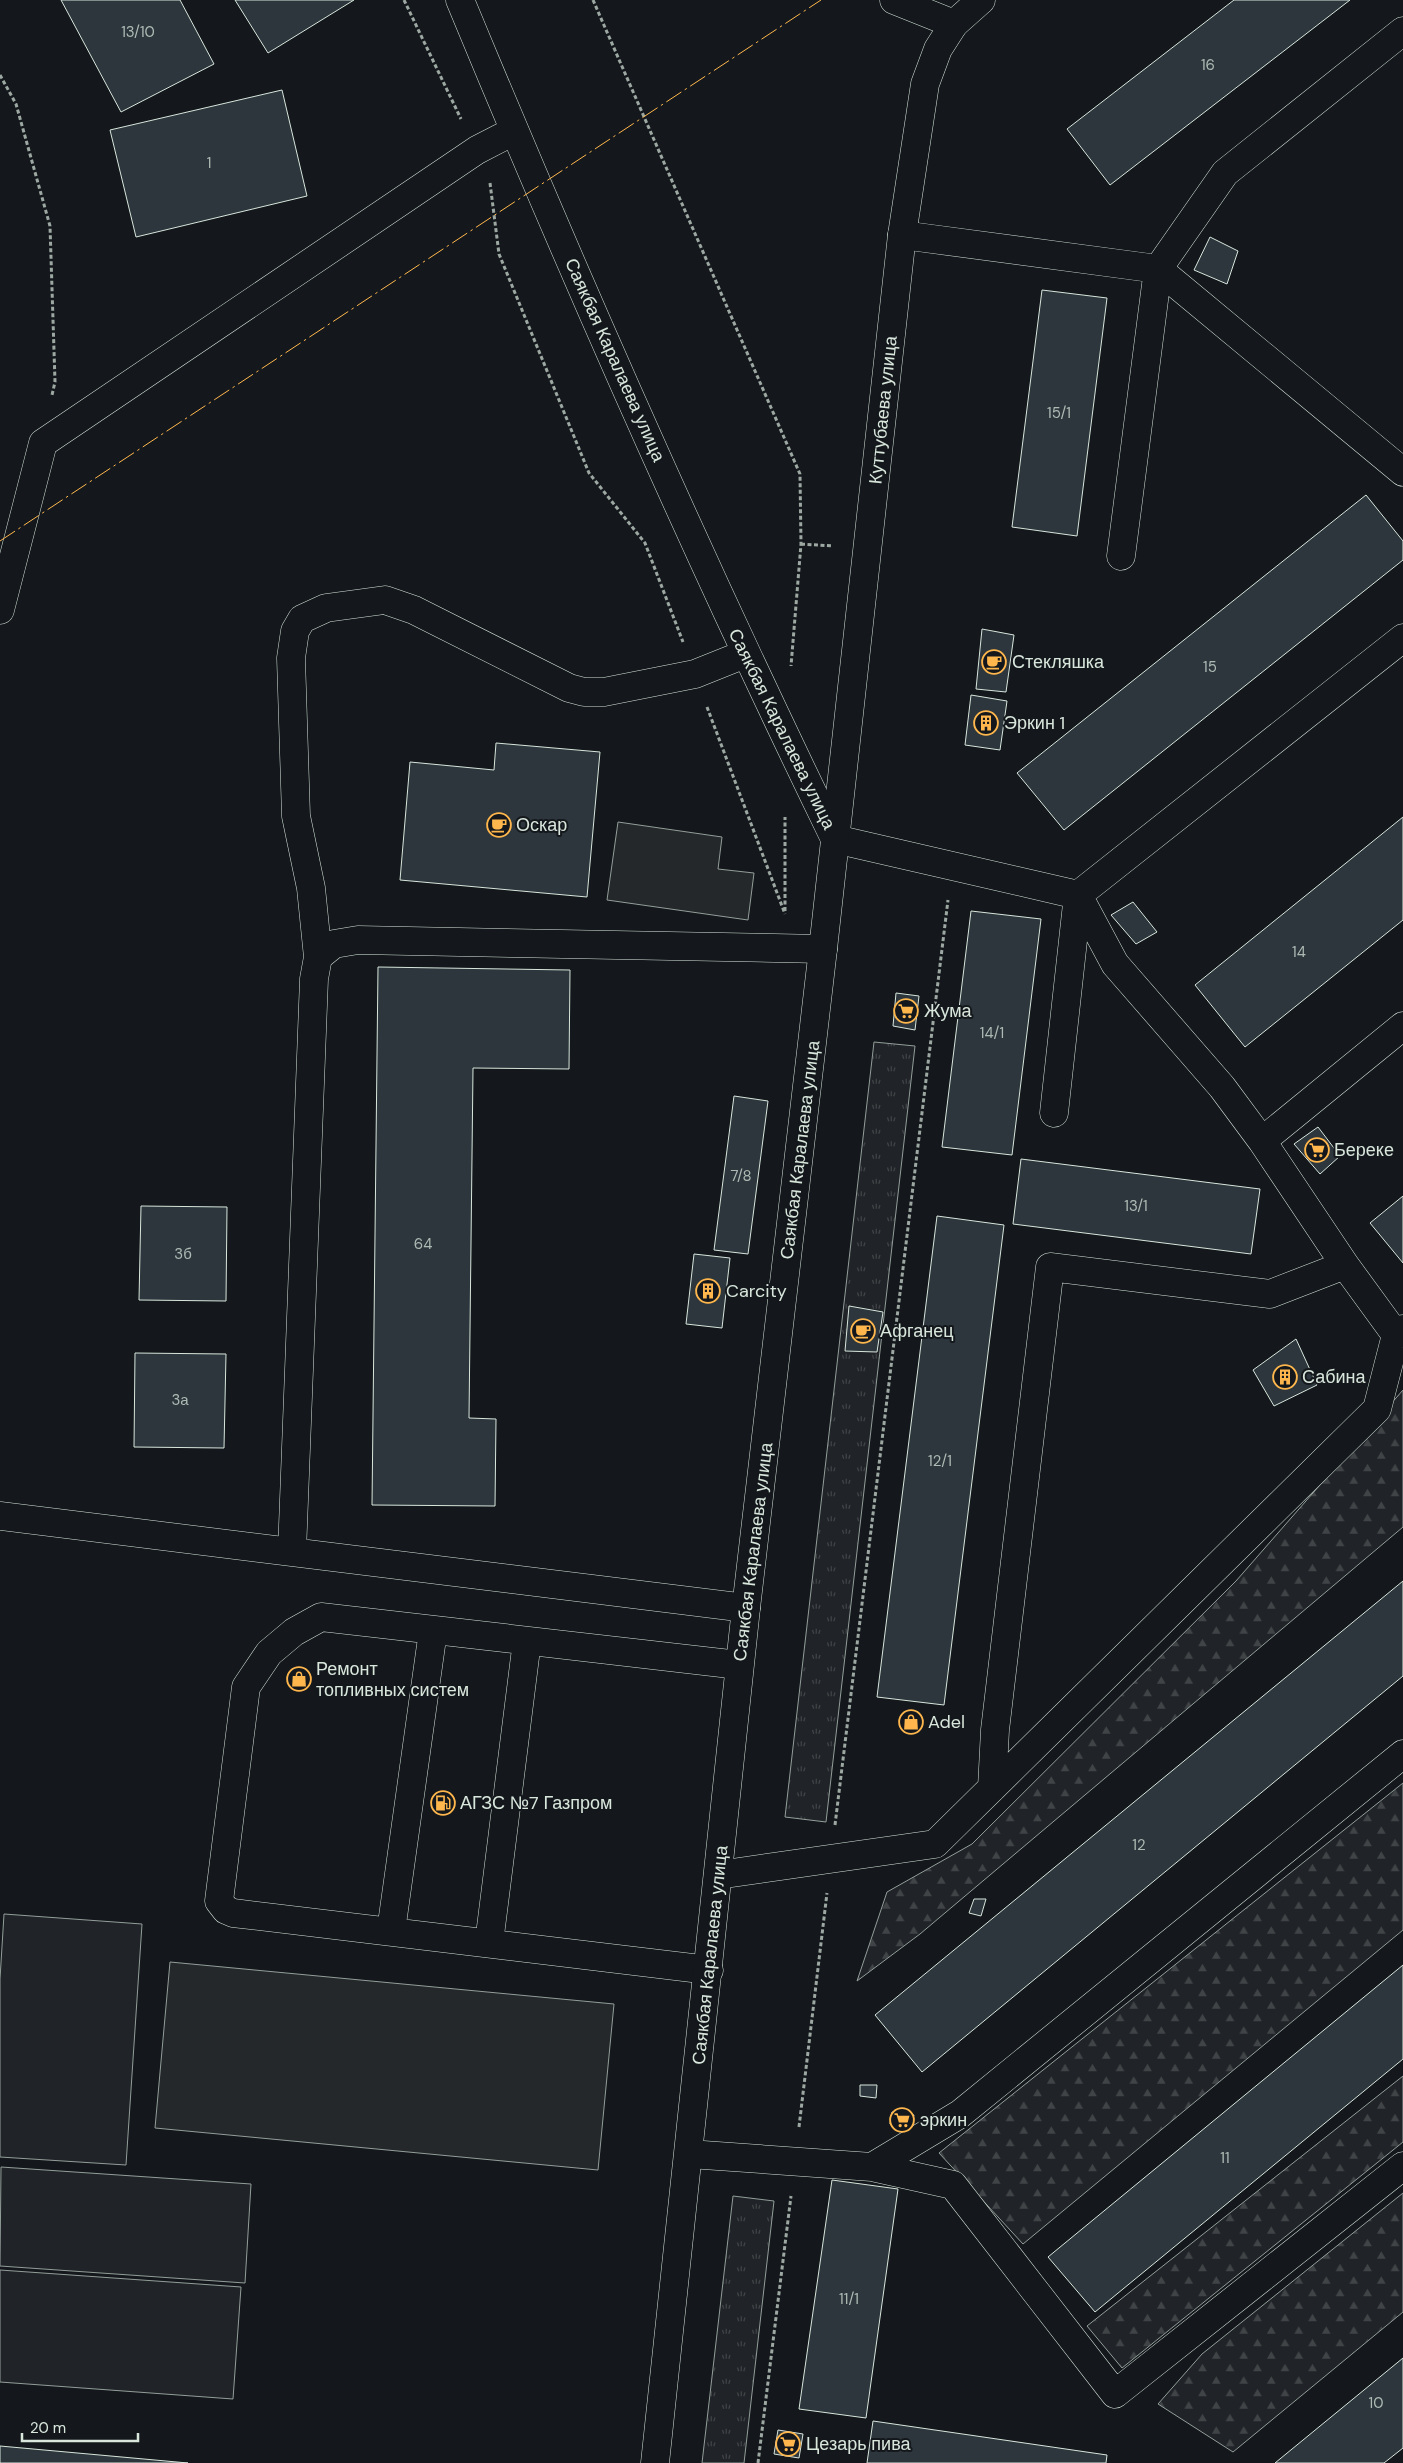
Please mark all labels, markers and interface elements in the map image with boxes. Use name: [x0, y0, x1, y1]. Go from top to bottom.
house number: 13/10: [121, 22, 155, 42]
house number: 16: [1201, 55, 1215, 75]
house number: 1: [207, 153, 211, 173]
street label: Саякбая Каралаева улица: [559, 254, 671, 466]
street label: Куттубаева улица: [863, 334, 903, 485]
house number: 15/1: [1047, 403, 1071, 423]
street label: Саякбая Каралаева улица: [723, 625, 842, 834]
cafe icon: Стекляшка: [981, 649, 1007, 675]
place label: Стекляшка: [1012, 650, 1105, 674]
house number: 15: [1203, 657, 1217, 677]
building icon: Эркин 1: [973, 710, 999, 736]
place label: Эркин 1: [1004, 711, 1065, 735]
cafe icon: Оскар: [486, 812, 512, 838]
place label: Оскар: [516, 813, 567, 837]
house number: 14: [1292, 942, 1306, 962]
supermarket icon: Жума: [893, 998, 919, 1024]
place label: Жума: [924, 999, 973, 1023]
house number: 14/1: [980, 1023, 1004, 1043]
street label: Саякбая Каралаева улица: [775, 1038, 825, 1261]
supermarket icon: Береке: [1304, 1137, 1330, 1163]
place label: Береке: [1334, 1138, 1394, 1162]
house number: 7/8: [730, 1166, 752, 1186]
house number: 13/1: [1124, 1196, 1148, 1216]
house number: 64: [414, 1234, 432, 1254]
house number: 3б: [174, 1244, 192, 1264]
building icon: Carcity: [695, 1278, 721, 1304]
place label: Carcity: [726, 1279, 787, 1303]
cafe icon: Афганец: [850, 1318, 876, 1344]
place label: Афганец: [880, 1319, 953, 1343]
building icon: Сабина: [1272, 1364, 1298, 1390]
place label: Сабина: [1302, 1365, 1367, 1389]
house number: 3а: [171, 1390, 189, 1410]
street label: Саякбая Каралаева улица: [728, 1440, 778, 1663]
house number: 12/1: [928, 1451, 952, 1471]
place label: Ремонт топливных систем: [316, 1657, 469, 1702]
shop icon: Ремонт топливных систем: [286, 1666, 312, 1692]
shop icon: Adel: [898, 1709, 924, 1735]
place label: Adel: [928, 1710, 965, 1734]
fuel station icon: АГЗС №7 Газпром: [430, 1790, 456, 1816]
place label: АГЗС №7 Газпром: [460, 1791, 612, 1815]
house number: 12: [1132, 1835, 1146, 1855]
street label: Саякбая Каралаева улица: [687, 1843, 734, 2066]
supermarket icon: эркин: [889, 2107, 915, 2133]
place label: эркин: [920, 2108, 967, 2132]
house number: 11: [1220, 2148, 1230, 2168]
house number: 11/1: [839, 2289, 859, 2309]
house number: 10: [1369, 2393, 1383, 2413]
scale bar: [22, 2410, 139, 2442]
text: 20 m: [30, 2418, 66, 2438]
supermarket icon: Цезарь пива: [775, 2431, 801, 2457]
place label: Цезарь пива: [806, 2432, 912, 2456]

